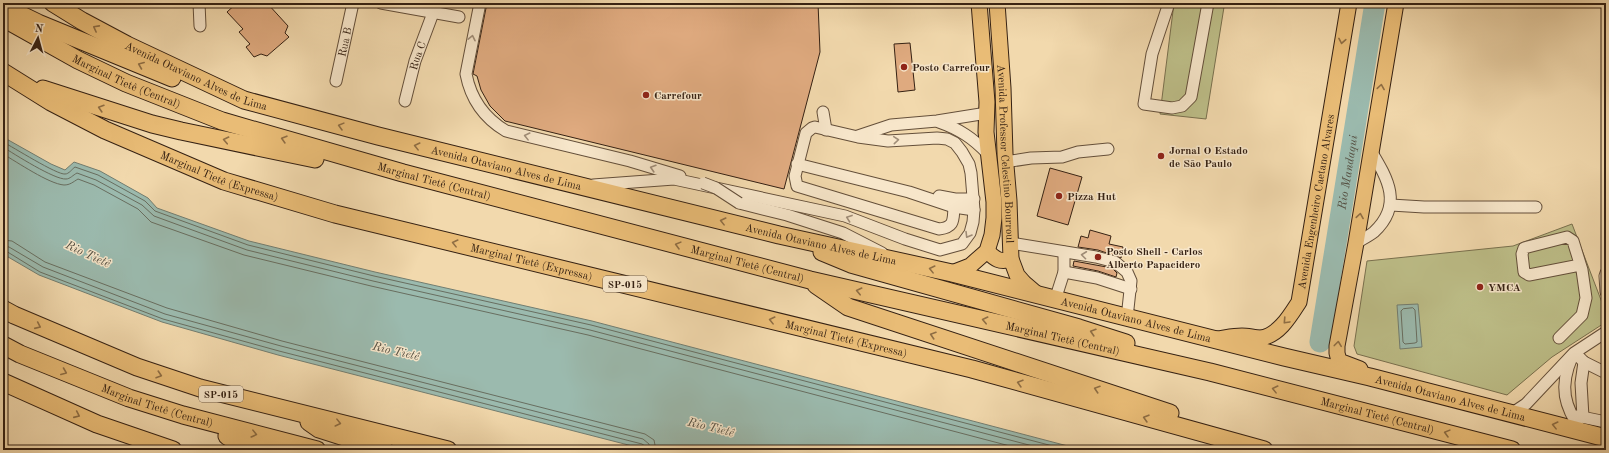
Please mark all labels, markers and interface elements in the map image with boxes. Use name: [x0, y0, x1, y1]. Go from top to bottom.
north arrow: [18, 18, 58, 58]
text: N: [34, 24, 44, 36]
one-way arrow: [93, 25, 100, 33]
street label: Rua B: [337, 26, 355, 58]
one-way arrow: [468, 35, 476, 41]
one-way arrow: [1338, 38, 1347, 45]
street label: Rua C: [409, 40, 429, 71]
street label: Avenida Otaviano Alves de Lima: [123, 41, 269, 113]
street label: Marginal Tietê (Central): [70, 54, 182, 111]
one-way arrow: [138, 62, 145, 70]
marker: Posto Carrefour: [899, 62, 909, 72]
place label: Posto Carrefour: [912, 63, 990, 74]
street label: Avenida Professor Celestino Bourroul: [994, 64, 1014, 243]
one-way arrow: [1377, 84, 1385, 90]
marker: Carrefour: [641, 90, 651, 100]
place label: Carrefour: [654, 91, 702, 102]
one-way arrow: [98, 104, 105, 113]
street label: Avenida Engenheiro Caetano Alvares: [1297, 113, 1337, 290]
one-way arrow: [337, 122, 344, 131]
one-way arrow: [523, 132, 530, 140]
water label: Rio Mandaqui: [1336, 134, 1360, 211]
one-way arrow: [281, 135, 288, 144]
one-way arrow: [893, 136, 899, 145]
one-way arrow: [223, 137, 230, 145]
one-way arrow: [414, 142, 421, 151]
street label: Avenida Otaviano Alves de Lima: [429, 145, 583, 193]
place label: Jornal O Estado de São Paulo: [1169, 146, 1248, 170]
street label: Marginal Tietê (Expressa): [158, 150, 280, 204]
marker: Jornal O Estado de São Paulo: [1156, 151, 1166, 161]
street label: Marginal Tietê (Central): [376, 162, 492, 203]
one-way arrow: [649, 164, 656, 173]
marker: Pizza Hut: [1054, 191, 1064, 201]
place label: Pizza Hut: [1067, 192, 1116, 203]
one-way arrow: [1355, 213, 1364, 219]
one-way arrow: [846, 214, 853, 222]
one-way arrow: [720, 218, 727, 226]
street label: Avenida Otaviano Alves de Lima: [744, 223, 898, 268]
one-way arrow: [965, 231, 972, 238]
water label: Rio Tietê: [63, 239, 113, 271]
one-way arrow: [452, 240, 459, 248]
one-way arrow: [675, 242, 682, 250]
street label: Marginal Tietê (Expressa): [469, 243, 593, 283]
street label: Marginal Tietê (Central): [689, 245, 805, 285]
place label: Posto Shell - Carlos Alberto Papacidero: [1106, 247, 1203, 271]
one-way arrow: [1081, 251, 1087, 260]
marker: Posto Shell - Carlos Alberto Papacidero: [1093, 252, 1103, 262]
one-way arrow: [929, 265, 935, 273]
road number: SP-015: [603, 276, 647, 292]
marker: YMCA: [1475, 282, 1485, 292]
place label: YMCA: [1488, 283, 1522, 294]
one-way arrow: [855, 288, 862, 296]
street label: Avenida Otaviano Alves de Lima: [1059, 297, 1212, 345]
one-way arrow: [1283, 316, 1290, 324]
one-way arrow: [769, 317, 775, 325]
one-way arrow: [982, 317, 988, 325]
street label: Marginal Tietê (Expressa): [784, 320, 908, 360]
one-way arrow: [34, 321, 41, 329]
street label: Marginal Tietê (Central): [1004, 321, 1121, 358]
one-way arrow: [1090, 329, 1097, 337]
one-way arrow: [930, 332, 937, 340]
water label: Rio Tietê: [370, 341, 421, 363]
one-way arrow: [1333, 341, 1342, 347]
one-way arrow: [61, 367, 68, 375]
one-way arrow: [155, 370, 162, 378]
street label: Avenida Otaviano Alves de Lima: [1374, 375, 1527, 424]
one-way arrow: [1017, 379, 1024, 388]
street label: Marginal Tietê (Central): [99, 383, 214, 430]
one-way arrow: [1093, 385, 1100, 394]
one-way arrow: [1272, 385, 1279, 393]
road number: SP-015: [199, 386, 243, 402]
street label: Marginal Tietê (Central): [1319, 397, 1435, 437]
one-way arrow: [72, 410, 80, 418]
one-way arrow: [1142, 414, 1149, 423]
water label: Rio Tietê: [685, 416, 736, 440]
one-way arrow: [335, 418, 341, 426]
one-way arrow: [1551, 421, 1558, 429]
one-way arrow: [250, 429, 257, 438]
one-way arrow: [1444, 429, 1451, 438]

